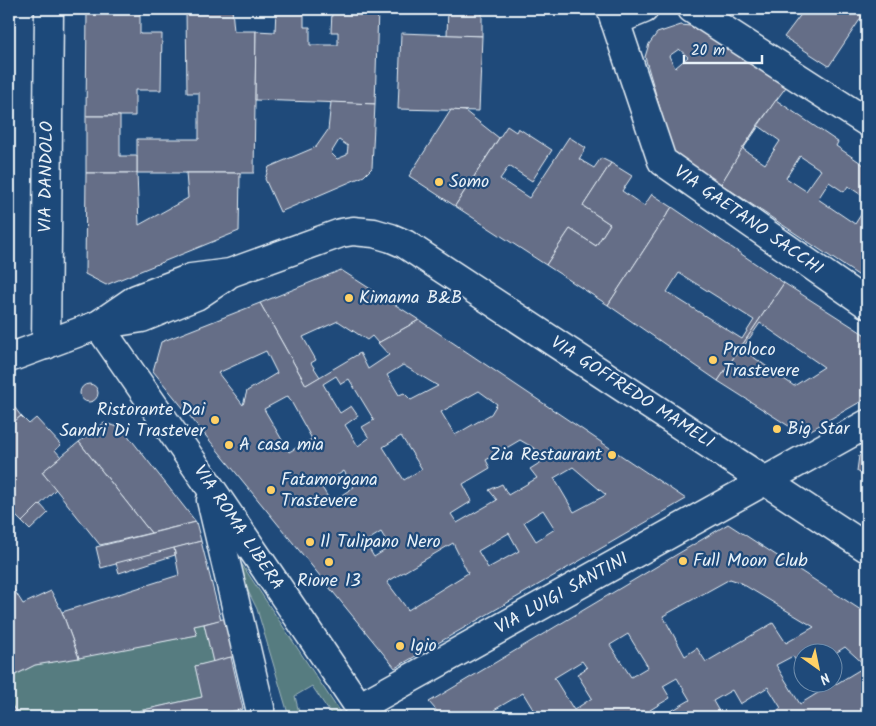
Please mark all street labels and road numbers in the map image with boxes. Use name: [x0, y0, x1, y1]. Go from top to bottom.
street label: VIA DANDOLO: [32, 121, 62, 233]
street label: VIA GAETANO SACCHI: [667, 158, 829, 284]
street label: VIA GOFFREDO MAMELI: [544, 329, 720, 457]
street label: VIA ROMA LIBERA: [185, 459, 291, 597]
street label: VIA LUIGI SANTINI: [490, 545, 634, 643]

